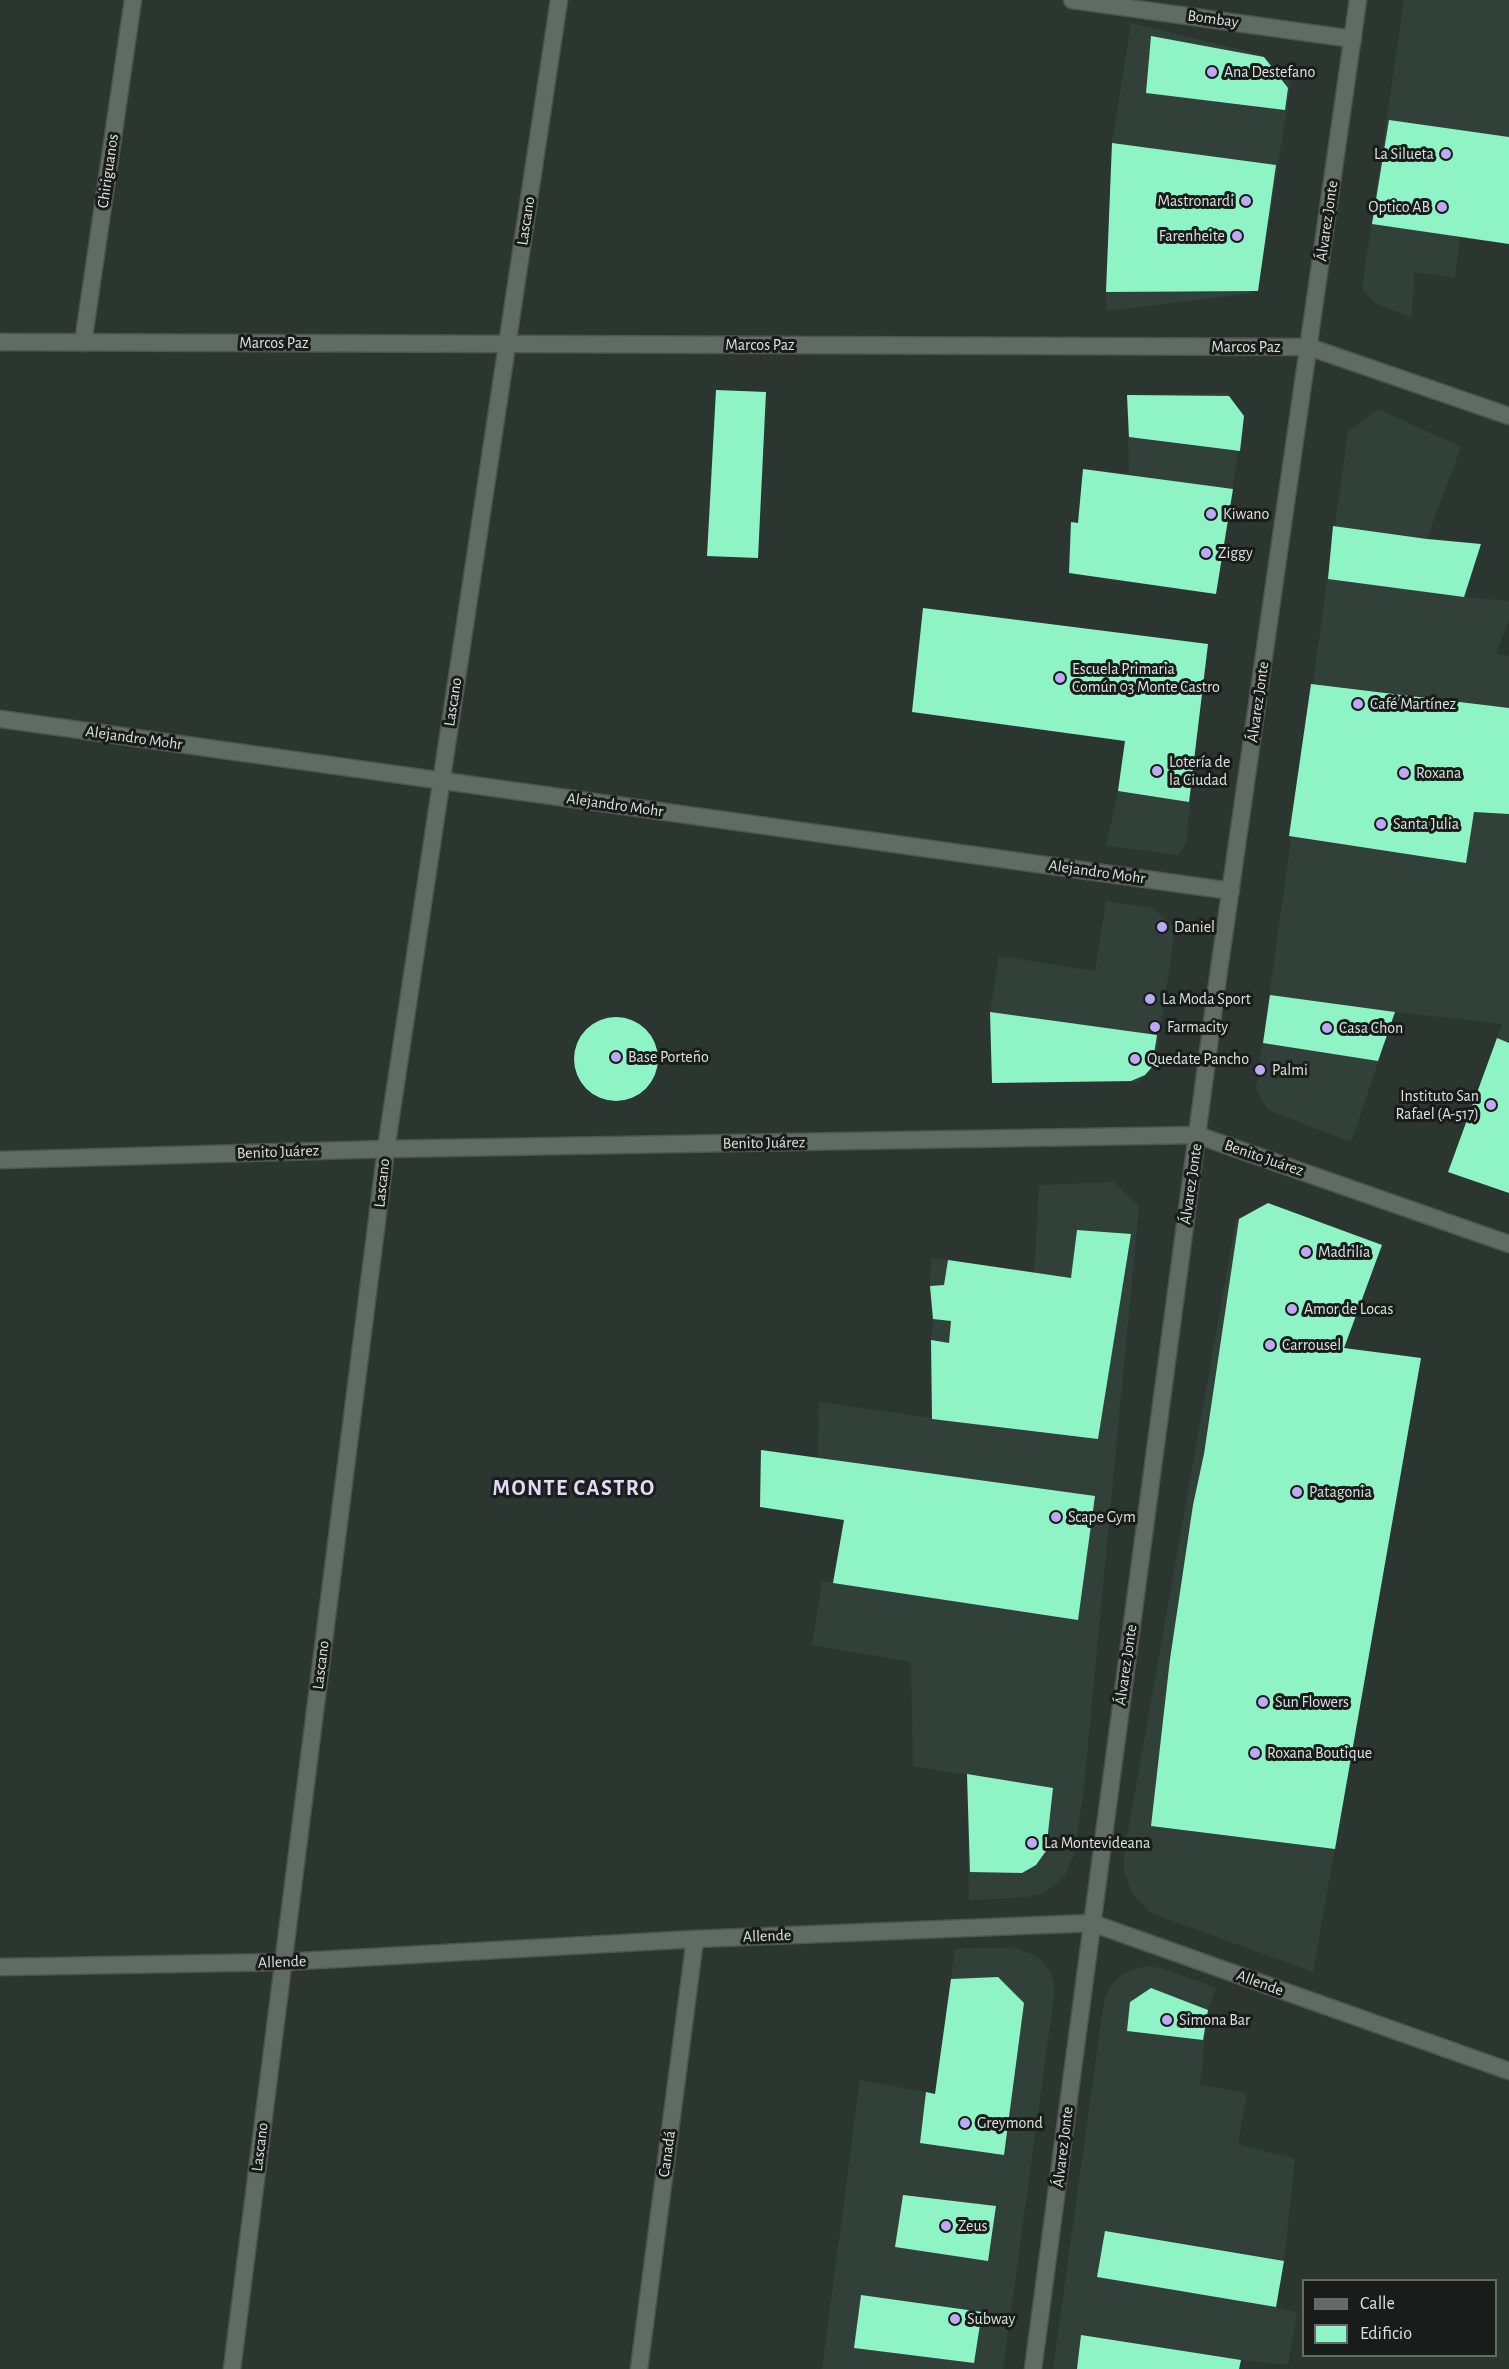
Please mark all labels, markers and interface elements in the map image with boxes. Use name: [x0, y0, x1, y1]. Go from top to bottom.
street label: Bombay: [1186, 6, 1240, 32]
place label: Ana Destefano: [1224, 62, 1315, 82]
marker: Ana Destefano: [1205, 65, 1219, 79]
street label: Chiriguanos: [93, 133, 123, 209]
place label: La Silueta: [1374, 144, 1434, 164]
marker: La Silueta: [1439, 147, 1453, 161]
street label: Álvarez Jonte: [1312, 179, 1342, 263]
place label: Mastronardi: [1157, 191, 1234, 211]
marker: Mastronardi: [1239, 194, 1253, 208]
street label: Lascano: [513, 195, 539, 247]
place label: Optico AB: [1368, 197, 1430, 217]
marker: Optico AB: [1435, 200, 1449, 214]
place label: Farenheite: [1159, 226, 1225, 246]
marker: Farenheite: [1230, 229, 1244, 243]
street label: Marcos Paz: [239, 333, 309, 353]
street label: Marcos Paz: [725, 335, 795, 355]
street label: Marcos Paz: [1211, 337, 1281, 357]
place label: Kiwano: [1223, 504, 1269, 524]
marker: Kiwano: [1204, 507, 1218, 521]
place label: Ziggy: [1218, 543, 1253, 563]
marker: Ziggy: [1199, 546, 1213, 560]
place label: Escuela Primaria Común 03 Monte Castro: [1072, 659, 1220, 697]
street label: Álvarez Jonte: [1243, 660, 1273, 744]
marker: Escuela Primaria Común 03 Monte Castro: [1053, 671, 1067, 685]
street label: Lascano: [440, 676, 466, 728]
place label: Café Martínez: [1370, 694, 1456, 714]
marker: Café Martínez: [1351, 697, 1365, 711]
street label: Alejandro Mohr: [84, 722, 184, 754]
place label: Lotería de la Ciudad: [1169, 752, 1230, 790]
place label: Roxana: [1416, 763, 1461, 783]
marker: Lotería de la Ciudad: [1150, 764, 1164, 778]
marker: Roxana: [1397, 766, 1411, 780]
street label: Alejandro Mohr: [565, 789, 665, 821]
place label: Santa Julia: [1393, 814, 1459, 834]
marker: Santa Julia: [1374, 817, 1388, 831]
street label: Alejandro Mohr: [1047, 856, 1147, 888]
place label: Daniel: [1174, 917, 1215, 937]
marker: Daniel: [1155, 920, 1169, 934]
place label: La Moda Sport: [1162, 989, 1251, 1009]
marker: La Moda Sport: [1143, 992, 1157, 1006]
place label: Farmacity: [1167, 1017, 1228, 1037]
place label: Casa Chon: [1339, 1018, 1403, 1038]
marker: Farmacity: [1148, 1020, 1162, 1034]
marker: Casa Chon: [1320, 1021, 1334, 1035]
place label: Base Porteño: [628, 1047, 709, 1067]
place label: Quedate Pancho: [1147, 1049, 1249, 1069]
marker: Base Porteño: [609, 1050, 623, 1064]
marker: Quedate Pancho: [1128, 1052, 1142, 1066]
place label: Palmi: [1272, 1060, 1308, 1080]
marker: Palmi: [1253, 1063, 1267, 1077]
place label: Instituto San Rafael (A-517): [1395, 1086, 1479, 1124]
marker: Instituto San Rafael (A-517): [1484, 1098, 1498, 1112]
street label: Benito Juárez: [723, 1133, 805, 1153]
street label: Benito Juárez: [1222, 1135, 1306, 1181]
street label: Benito Juárez: [236, 1141, 320, 1163]
street label: Álvarez Jonte: [1176, 1142, 1206, 1226]
street label: Lascano: [370, 1157, 394, 1209]
place label: Madrilia: [1318, 1242, 1370, 1262]
marker: Madrilia: [1299, 1245, 1313, 1259]
place label: Amor de Locas: [1304, 1299, 1393, 1319]
marker: Amor de Locas: [1285, 1302, 1299, 1316]
place label: Carrousel: [1282, 1335, 1341, 1355]
marker: Carrousel: [1263, 1338, 1277, 1352]
district label: MONTE CASTRO: [492, 1475, 656, 1501]
place label: Patagonia: [1309, 1482, 1372, 1502]
marker: Patagonia: [1290, 1485, 1304, 1499]
place label: Scape Gym: [1068, 1507, 1136, 1527]
marker: Scape Gym: [1049, 1510, 1063, 1524]
street label: Álvarez Jonte: [1111, 1623, 1141, 1707]
street label: Lascano: [308, 1639, 334, 1691]
place label: Sun Flowers: [1275, 1692, 1349, 1712]
marker: Sun Flowers: [1256, 1695, 1270, 1709]
place label: Roxana Boutique: [1267, 1743, 1372, 1763]
marker: Roxana Boutique: [1248, 1746, 1262, 1760]
place label: La Montevideana: [1044, 1833, 1150, 1853]
marker: La Montevideana: [1025, 1836, 1039, 1850]
street label: Allende: [742, 1926, 792, 1946]
street label: Allende: [257, 1952, 307, 1972]
street label: Allende: [1234, 1966, 1286, 2000]
place label: Simona Bar: [1179, 2010, 1250, 2030]
marker: Simona Bar: [1160, 2013, 1174, 2027]
street label: Álvarez Jonte: [1049, 2105, 1077, 2189]
place label: Greymond: [977, 2113, 1043, 2133]
marker: Greymond: [958, 2116, 972, 2130]
street label: Lascano: [247, 2121, 273, 2173]
street label: Canadá: [654, 2129, 680, 2179]
place label: Zeus: [958, 2216, 987, 2236]
marker: Zeus: [939, 2219, 953, 2233]
legend: [1302, 2279, 1497, 2357]
text: Calle: [1360, 2295, 1395, 2313]
place label: Subway: [967, 2309, 1015, 2329]
marker: Subway: [948, 2312, 962, 2326]
text: Edificio: [1360, 2325, 1412, 2343]

